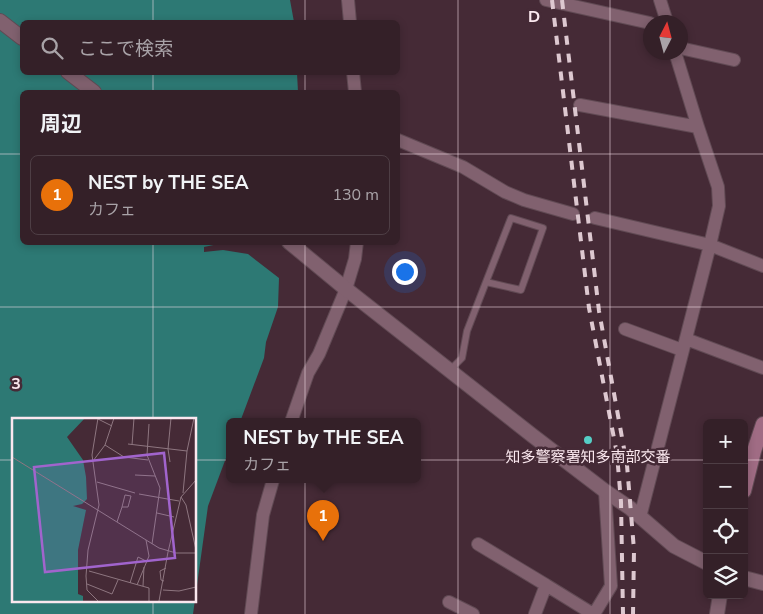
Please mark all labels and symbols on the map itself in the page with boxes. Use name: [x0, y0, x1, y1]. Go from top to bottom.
text: D: [528, 6, 540, 28]
north arrow: [643, 15, 688, 60]
your location: [392, 259, 418, 285]
text: 3: [11, 373, 21, 395]
inset map: [12, 418, 196, 602]
marker: 知多警察署知多南部交番: [582, 434, 594, 446]
place label: 知多警察署知多南部交番: [505, 447, 671, 467]
pin: 1: [307, 500, 339, 541]

